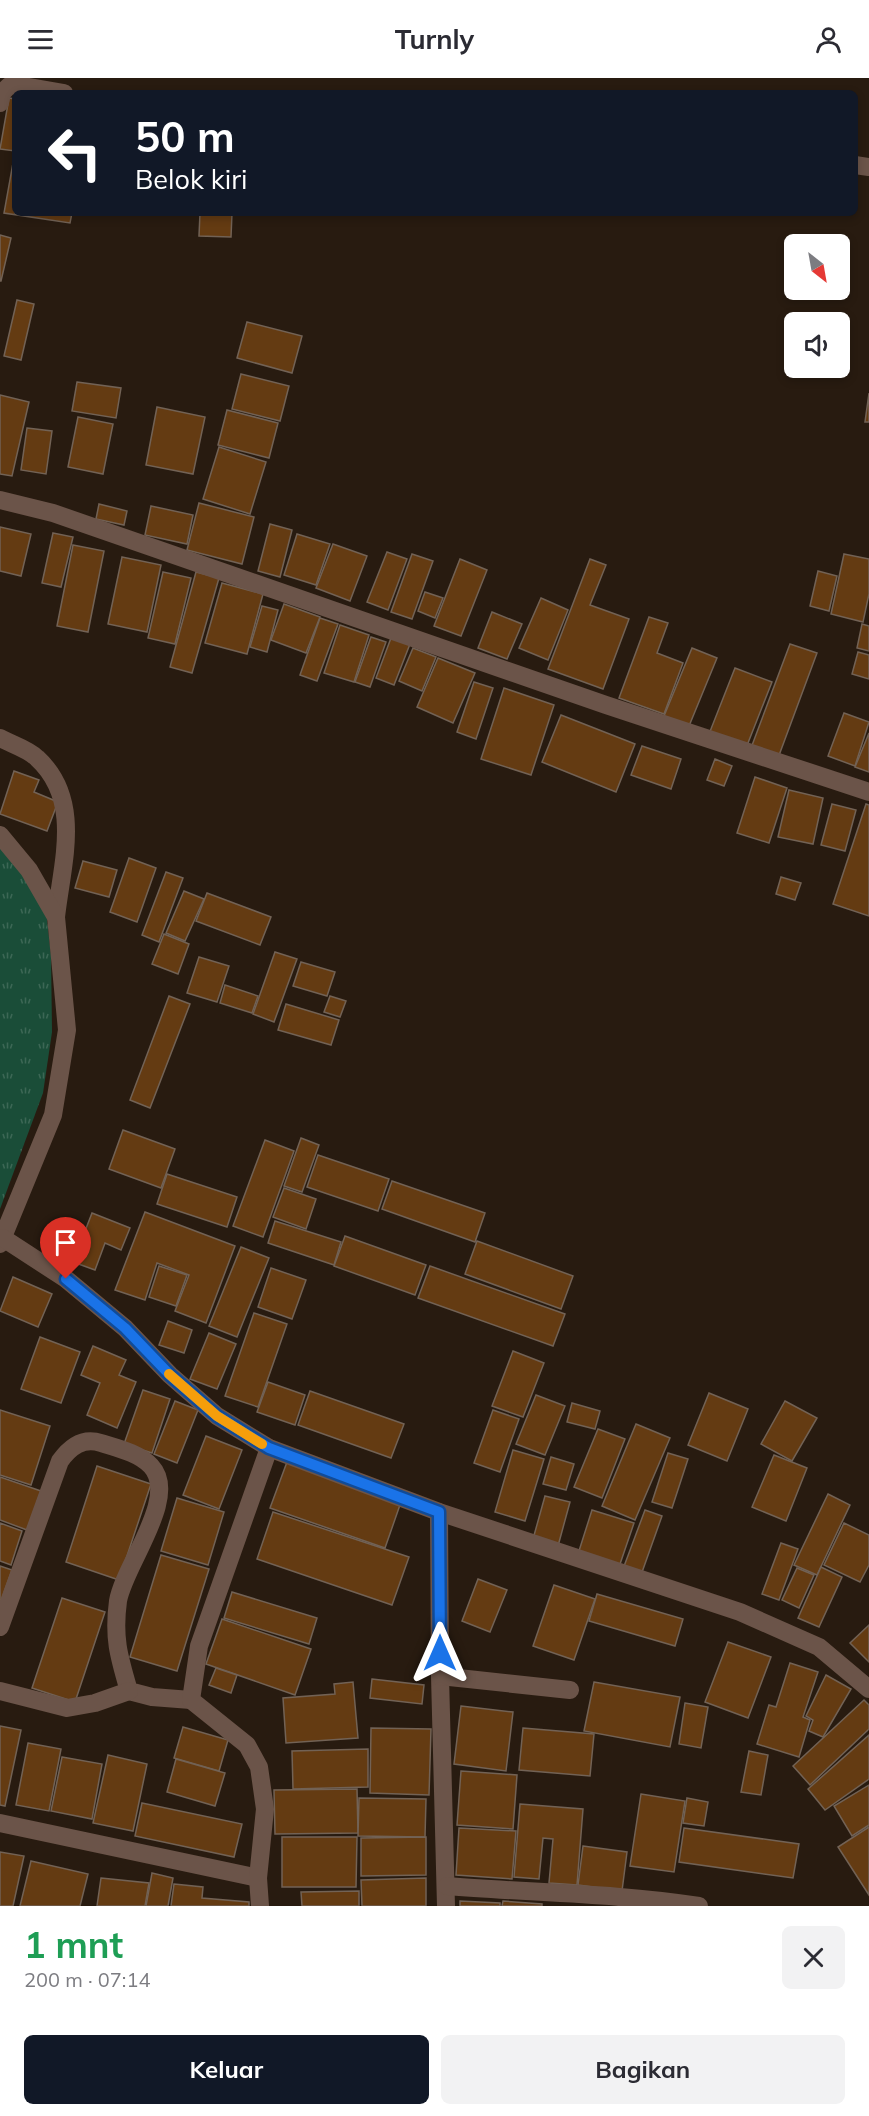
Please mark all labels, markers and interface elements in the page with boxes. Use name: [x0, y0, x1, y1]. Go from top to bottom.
text: Turnly: [395, 22, 474, 56]
icon: menu: [24, 23, 57, 56]
icon: person: [812, 23, 845, 56]
text: 50 m: [135, 110, 235, 163]
icon: left: [36, 114, 114, 192]
text: Belok kiri: [135, 162, 247, 196]
north arrow: [784, 234, 850, 300]
map controls: [784, 234, 850, 378]
button: sound: [784, 312, 850, 378]
pin: [40, 1217, 91, 1279]
icon: arrive: [49, 1226, 82, 1259]
position arrow: [408, 1621, 472, 1685]
text: 1 mnt: [24, 1922, 123, 1967]
button: close: [782, 1926, 845, 1989]
text: 200 m · 07:14: [24, 1967, 150, 1992]
button: Keluar: [24, 2035, 429, 2104]
button: Bagikan: [441, 2035, 845, 2104]

